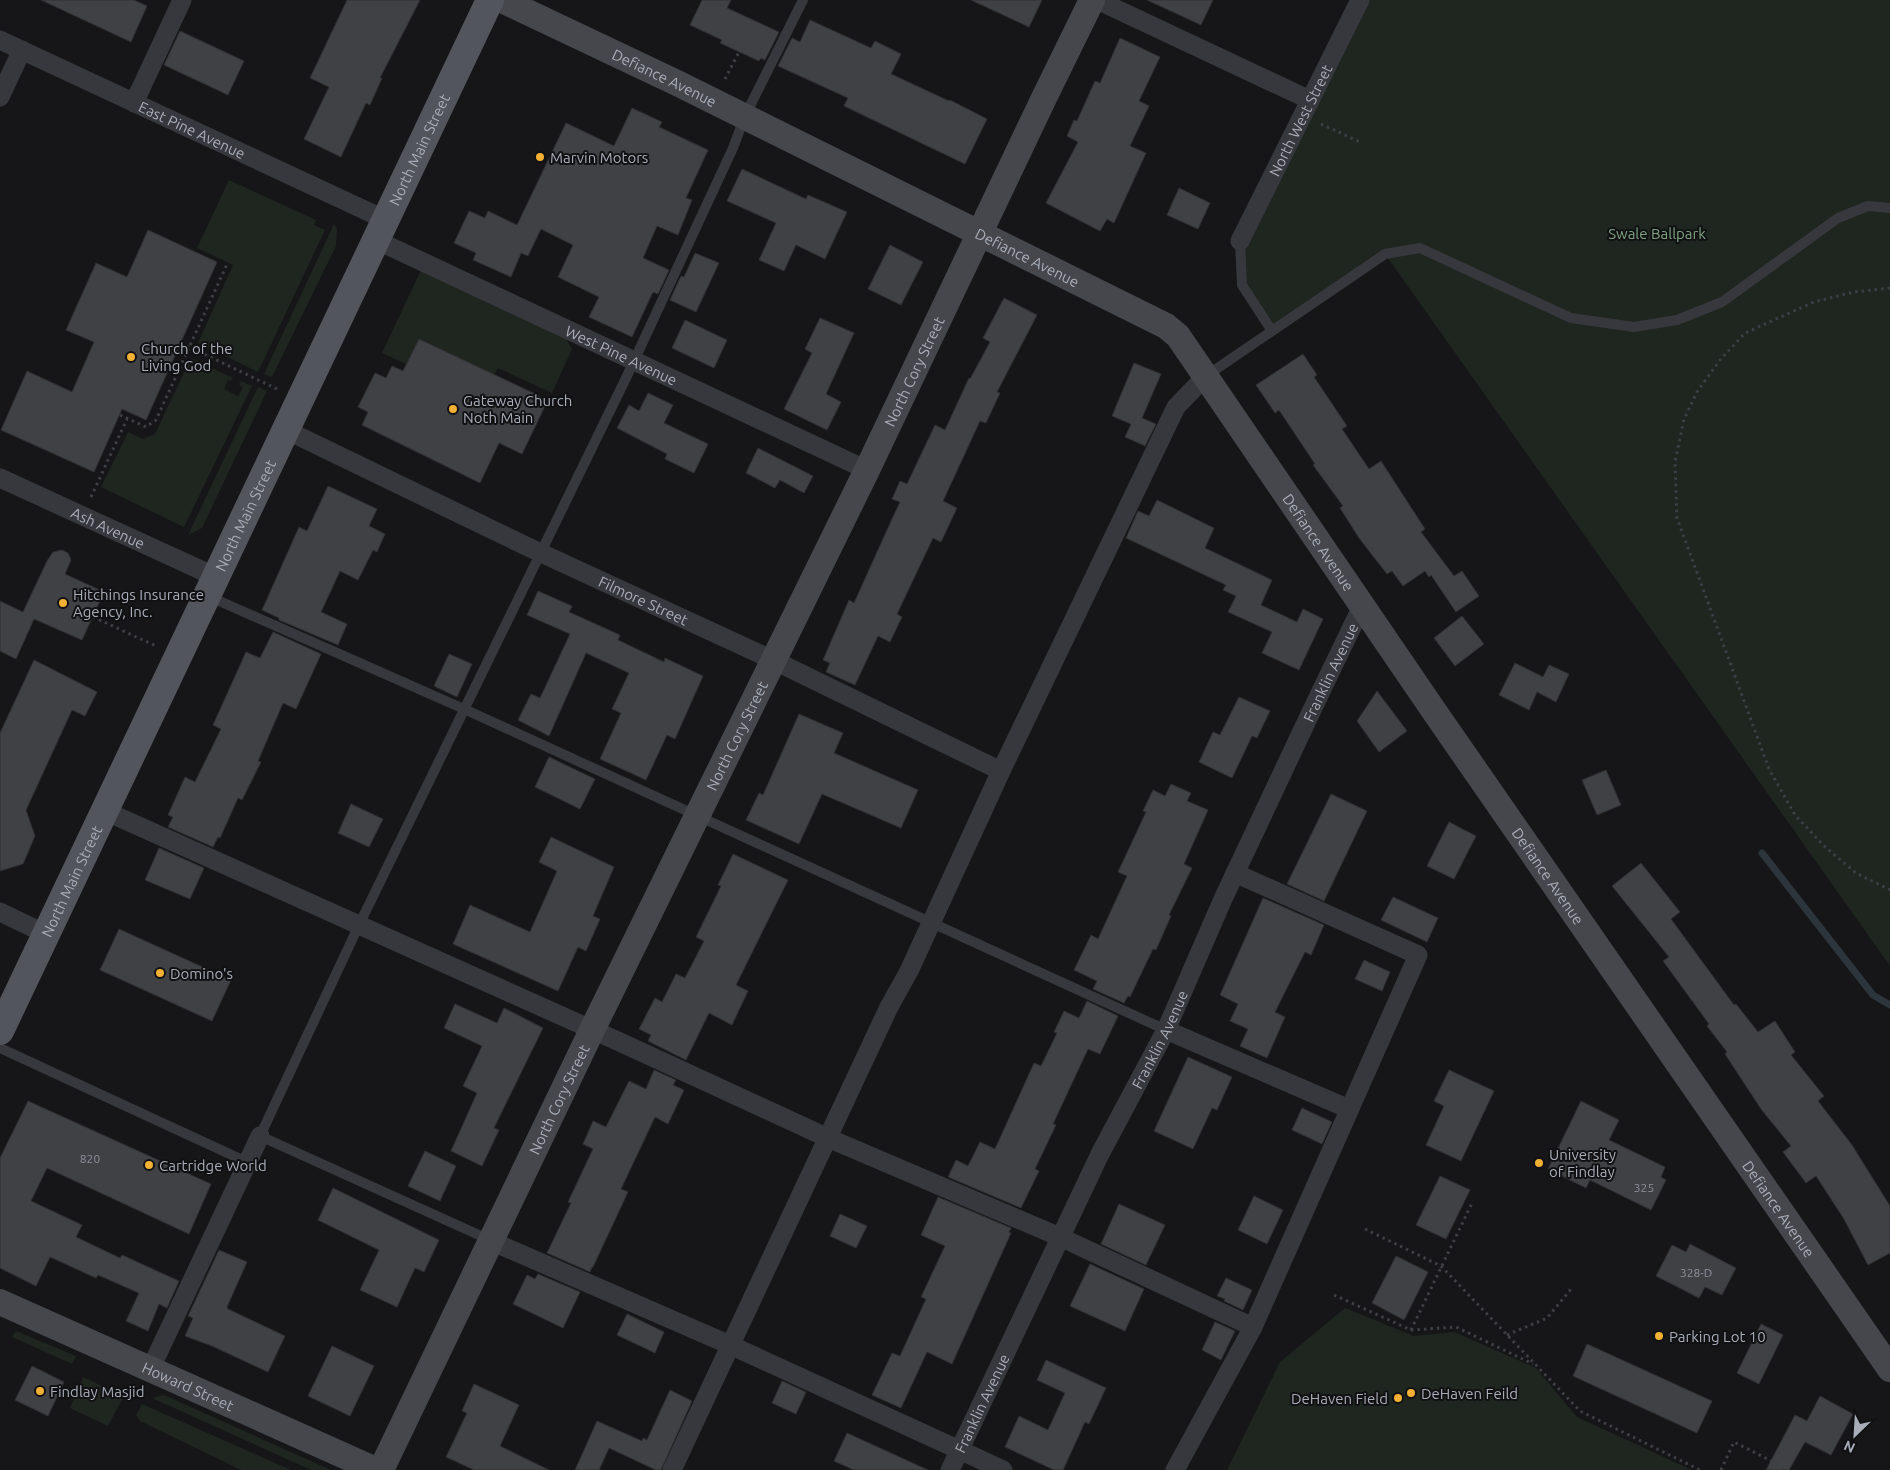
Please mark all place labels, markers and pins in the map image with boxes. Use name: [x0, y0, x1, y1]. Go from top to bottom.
place label: Marvin Motors: [550, 149, 648, 166]
marker: Marvin Motors: [534, 151, 546, 163]
place label: Church of the Living God: [141, 340, 233, 374]
marker: Church of the Living God: [125, 351, 137, 363]
place label: Gateway Church Noth Main: [463, 392, 572, 426]
marker: Gateway Church Noth Main: [447, 403, 459, 415]
place label: Hitchings Insurance Agency, Inc.: [73, 586, 204, 620]
marker: Hitchings Insurance Agency, Inc.: [57, 597, 69, 609]
place label: Domino's: [170, 965, 233, 982]
marker: Domino's: [154, 967, 166, 979]
place label: University of Findlay: [1549, 1146, 1616, 1180]
place label: Cartridge World: [159, 1157, 267, 1174]
marker: University of Findlay: [1533, 1157, 1545, 1169]
marker: Cartridge World: [143, 1159, 155, 1171]
place label: Parking Lot 10: [1669, 1328, 1766, 1345]
marker: Parking Lot 10: [1653, 1330, 1665, 1342]
place label: Findlay Masjid: [50, 1383, 145, 1400]
marker: Findlay Masjid: [34, 1385, 46, 1397]
place label: DeHaven Feild: [1421, 1385, 1518, 1402]
marker: DeHaven Feild: [1405, 1387, 1417, 1399]
place label: DeHaven Field: [1291, 1390, 1388, 1407]
marker: DeHaven Field: [1392, 1392, 1404, 1404]

